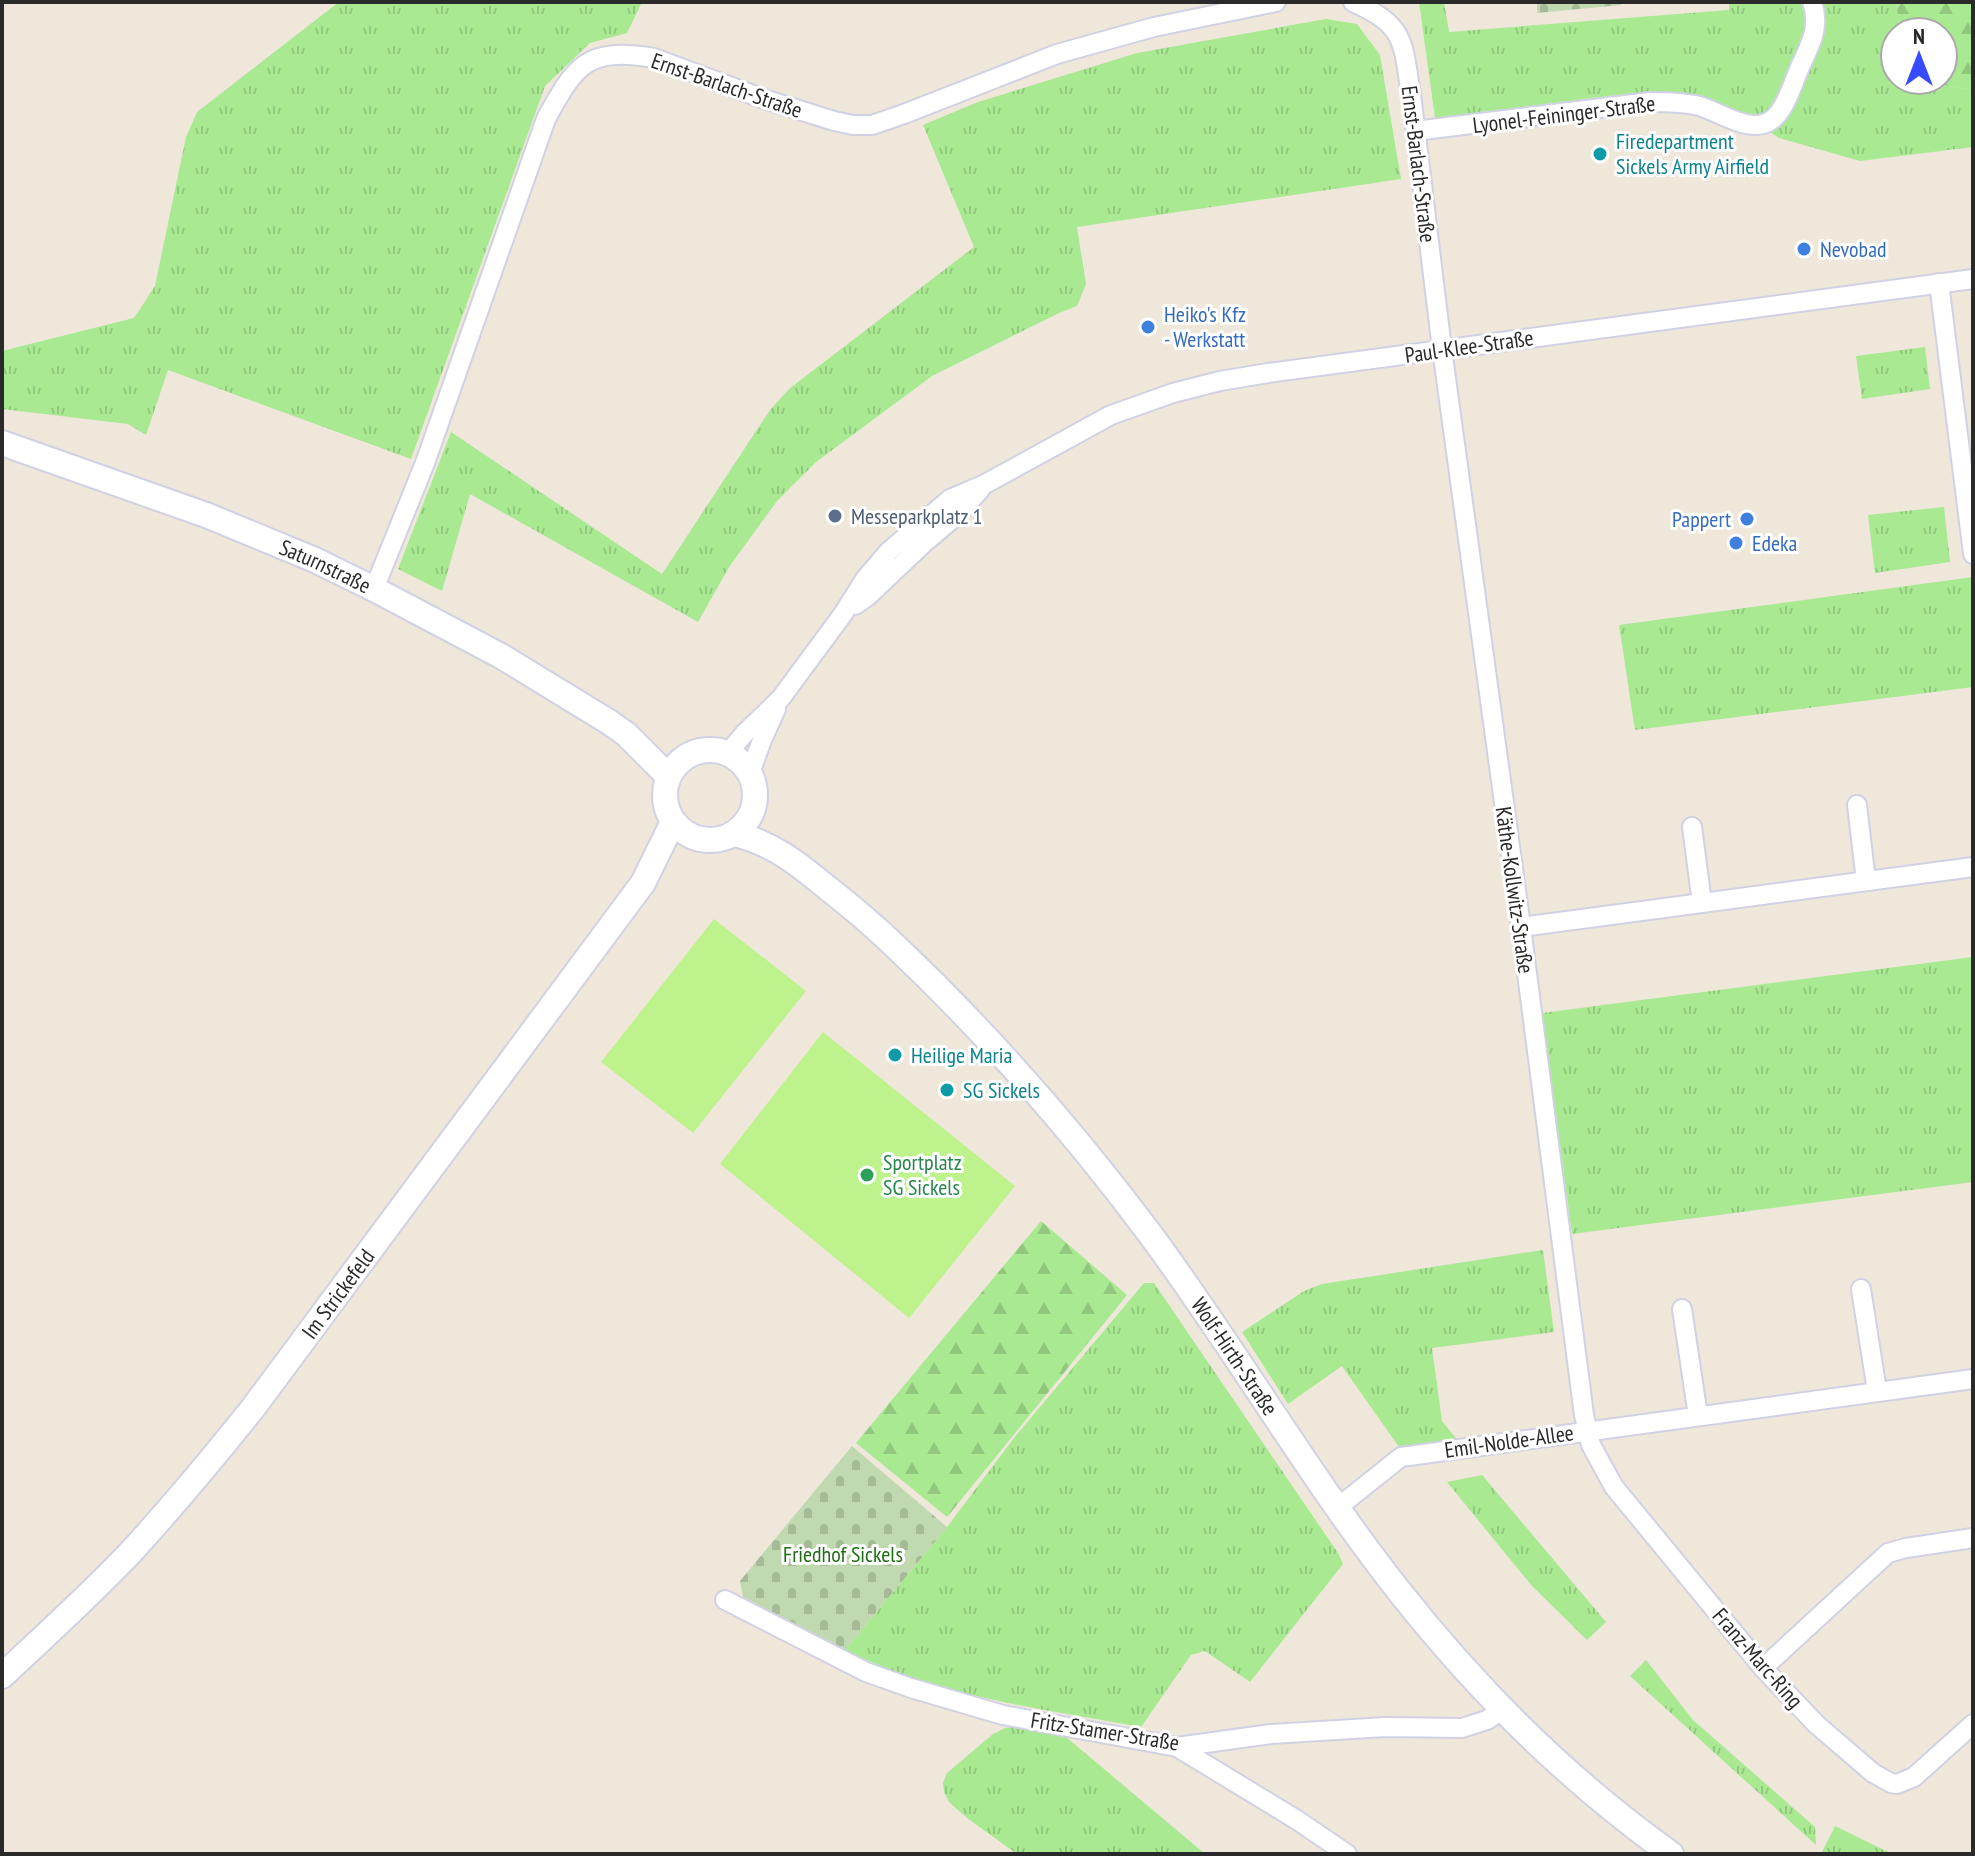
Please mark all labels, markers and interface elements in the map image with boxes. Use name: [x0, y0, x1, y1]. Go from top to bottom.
north arrow: [1879, 16, 1959, 96]
text: N: [1913, 22, 1925, 50]
street label: Ernst-Barlach-Straße: [648, 46, 806, 124]
street label: Ernst-Barlach-Straße: [1395, 84, 1443, 244]
street label: Lyonel-Feininger-Straße: [1471, 89, 1657, 139]
place label: Firedepartment Sickels Army Airfield: [1616, 127, 1769, 180]
marker: Firedepartment Sickels Army Airfield: [1591, 145, 1609, 163]
place label: Nevobad: [1820, 235, 1886, 263]
marker: Nevobad: [1795, 240, 1813, 258]
place label: Heiko's Kfz - Werkstatt: [1164, 300, 1246, 353]
marker: Heiko's Kfz - Werkstatt: [1139, 318, 1157, 336]
street label: Paul-Klee-Straße: [1403, 323, 1535, 369]
place label: Messeparkplatz 1: [851, 502, 983, 530]
place label: Pappert: [1672, 505, 1731, 533]
marker: Messeparkplatz 1: [826, 507, 844, 525]
marker: Pappert: [1738, 510, 1756, 528]
place label: Edeka: [1752, 529, 1797, 557]
street label: Saturnstraße: [275, 533, 376, 599]
marker: Edeka: [1727, 534, 1745, 552]
street label: Käthe-Kollwitz-Straße: [1489, 805, 1541, 975]
place label: Heilige Maria: [911, 1041, 1012, 1069]
marker: Heilige Maria: [886, 1046, 904, 1064]
place label: SG Sickels: [963, 1076, 1040, 1104]
marker: SG Sickels: [938, 1081, 956, 1099]
place label: Sportplatz SG Sickels: [883, 1148, 962, 1201]
marker: Sportplatz SG Sickels: [858, 1166, 876, 1184]
street label: Im Strickefeld: [295, 1243, 380, 1344]
street label: Wolf-Hirth-Straße: [1185, 1292, 1284, 1421]
street label: Emil-Nolde-Allee: [1443, 1418, 1575, 1464]
park label: Friedhof Sickels: [783, 1540, 903, 1568]
street label: Franz-Marc-Ring: [1707, 1602, 1809, 1714]
street label: Fritz-Stamer-Straße: [1029, 1705, 1181, 1757]

